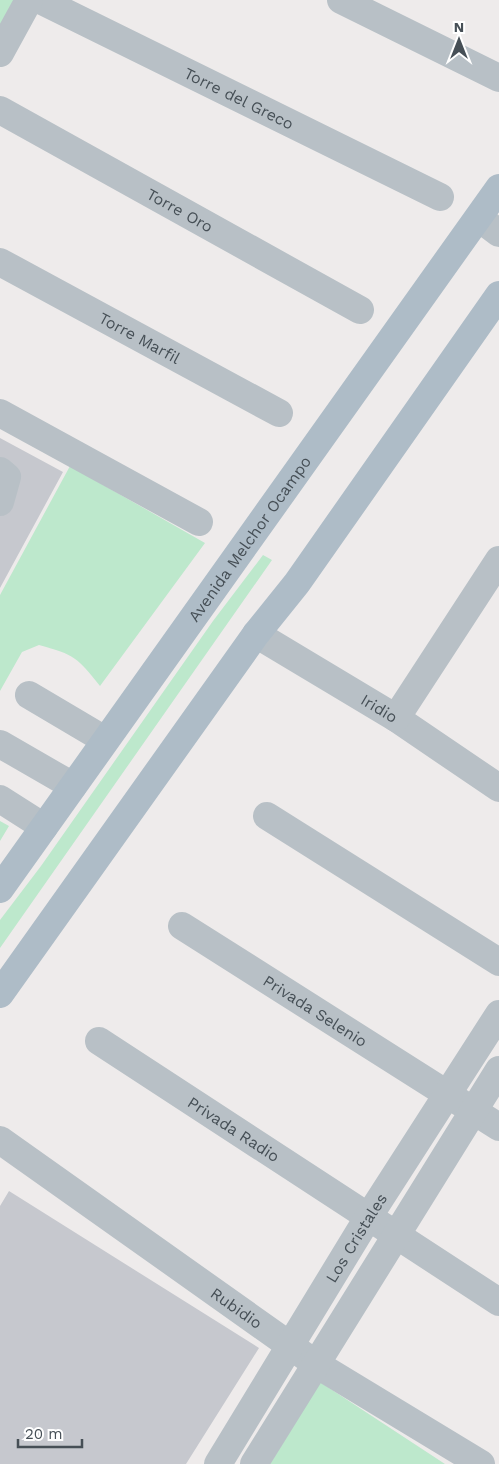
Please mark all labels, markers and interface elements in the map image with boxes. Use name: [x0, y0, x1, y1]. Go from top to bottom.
north arrow: [434, 15, 484, 65]
text: N: [454, 19, 464, 35]
street label: Torre del Greco: [181, 63, 297, 133]
street label: Torre Oro: [144, 184, 217, 236]
street label: Torre Marfil: [96, 308, 184, 367]
street label: Avenida Melchor Ocampo: [184, 452, 315, 625]
street label: Iridio: [358, 690, 401, 726]
street label: Privada Selenio: [260, 971, 371, 1051]
street label: Privada Radio: [184, 1092, 283, 1166]
street label: Los Cristales: [321, 1190, 391, 1286]
street label: Rubidio: [207, 1283, 266, 1332]
scale bar: [18, 1416, 81, 1448]
text: 20 m: [25, 1425, 63, 1443]

